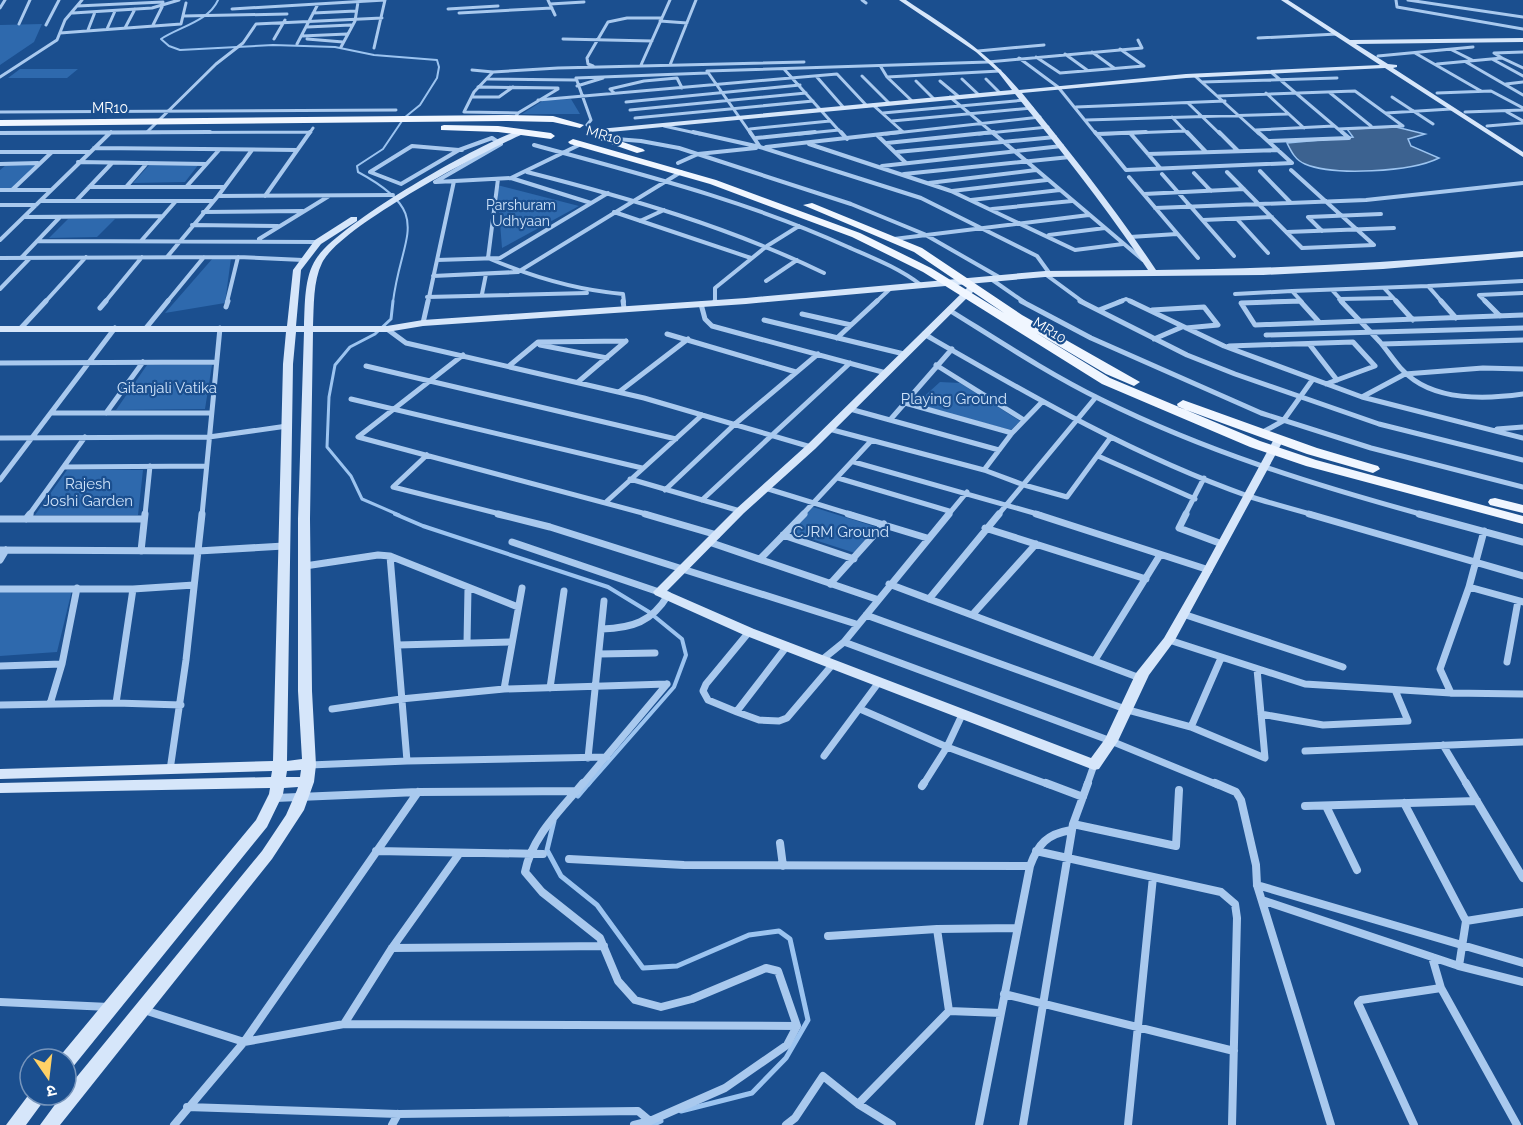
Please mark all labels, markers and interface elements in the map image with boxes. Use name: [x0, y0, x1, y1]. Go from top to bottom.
street label: MR10: [92, 100, 128, 116]
street label: MR10: [584, 122, 624, 148]
park label: Parshuram Udhyaan: [486, 197, 556, 229]
street label: MR10: [1031, 314, 1069, 346]
park label: Gitanjali Vatika: [117, 379, 217, 397]
park label: Playing Ground: [901, 390, 1007, 408]
park label: Rajesh Joshi Garden: [43, 475, 133, 510]
park label: CJRM Ground: [793, 523, 889, 541]
north arrow: [18, 1047, 78, 1107]
text: उ: [44, 1081, 58, 1102]

